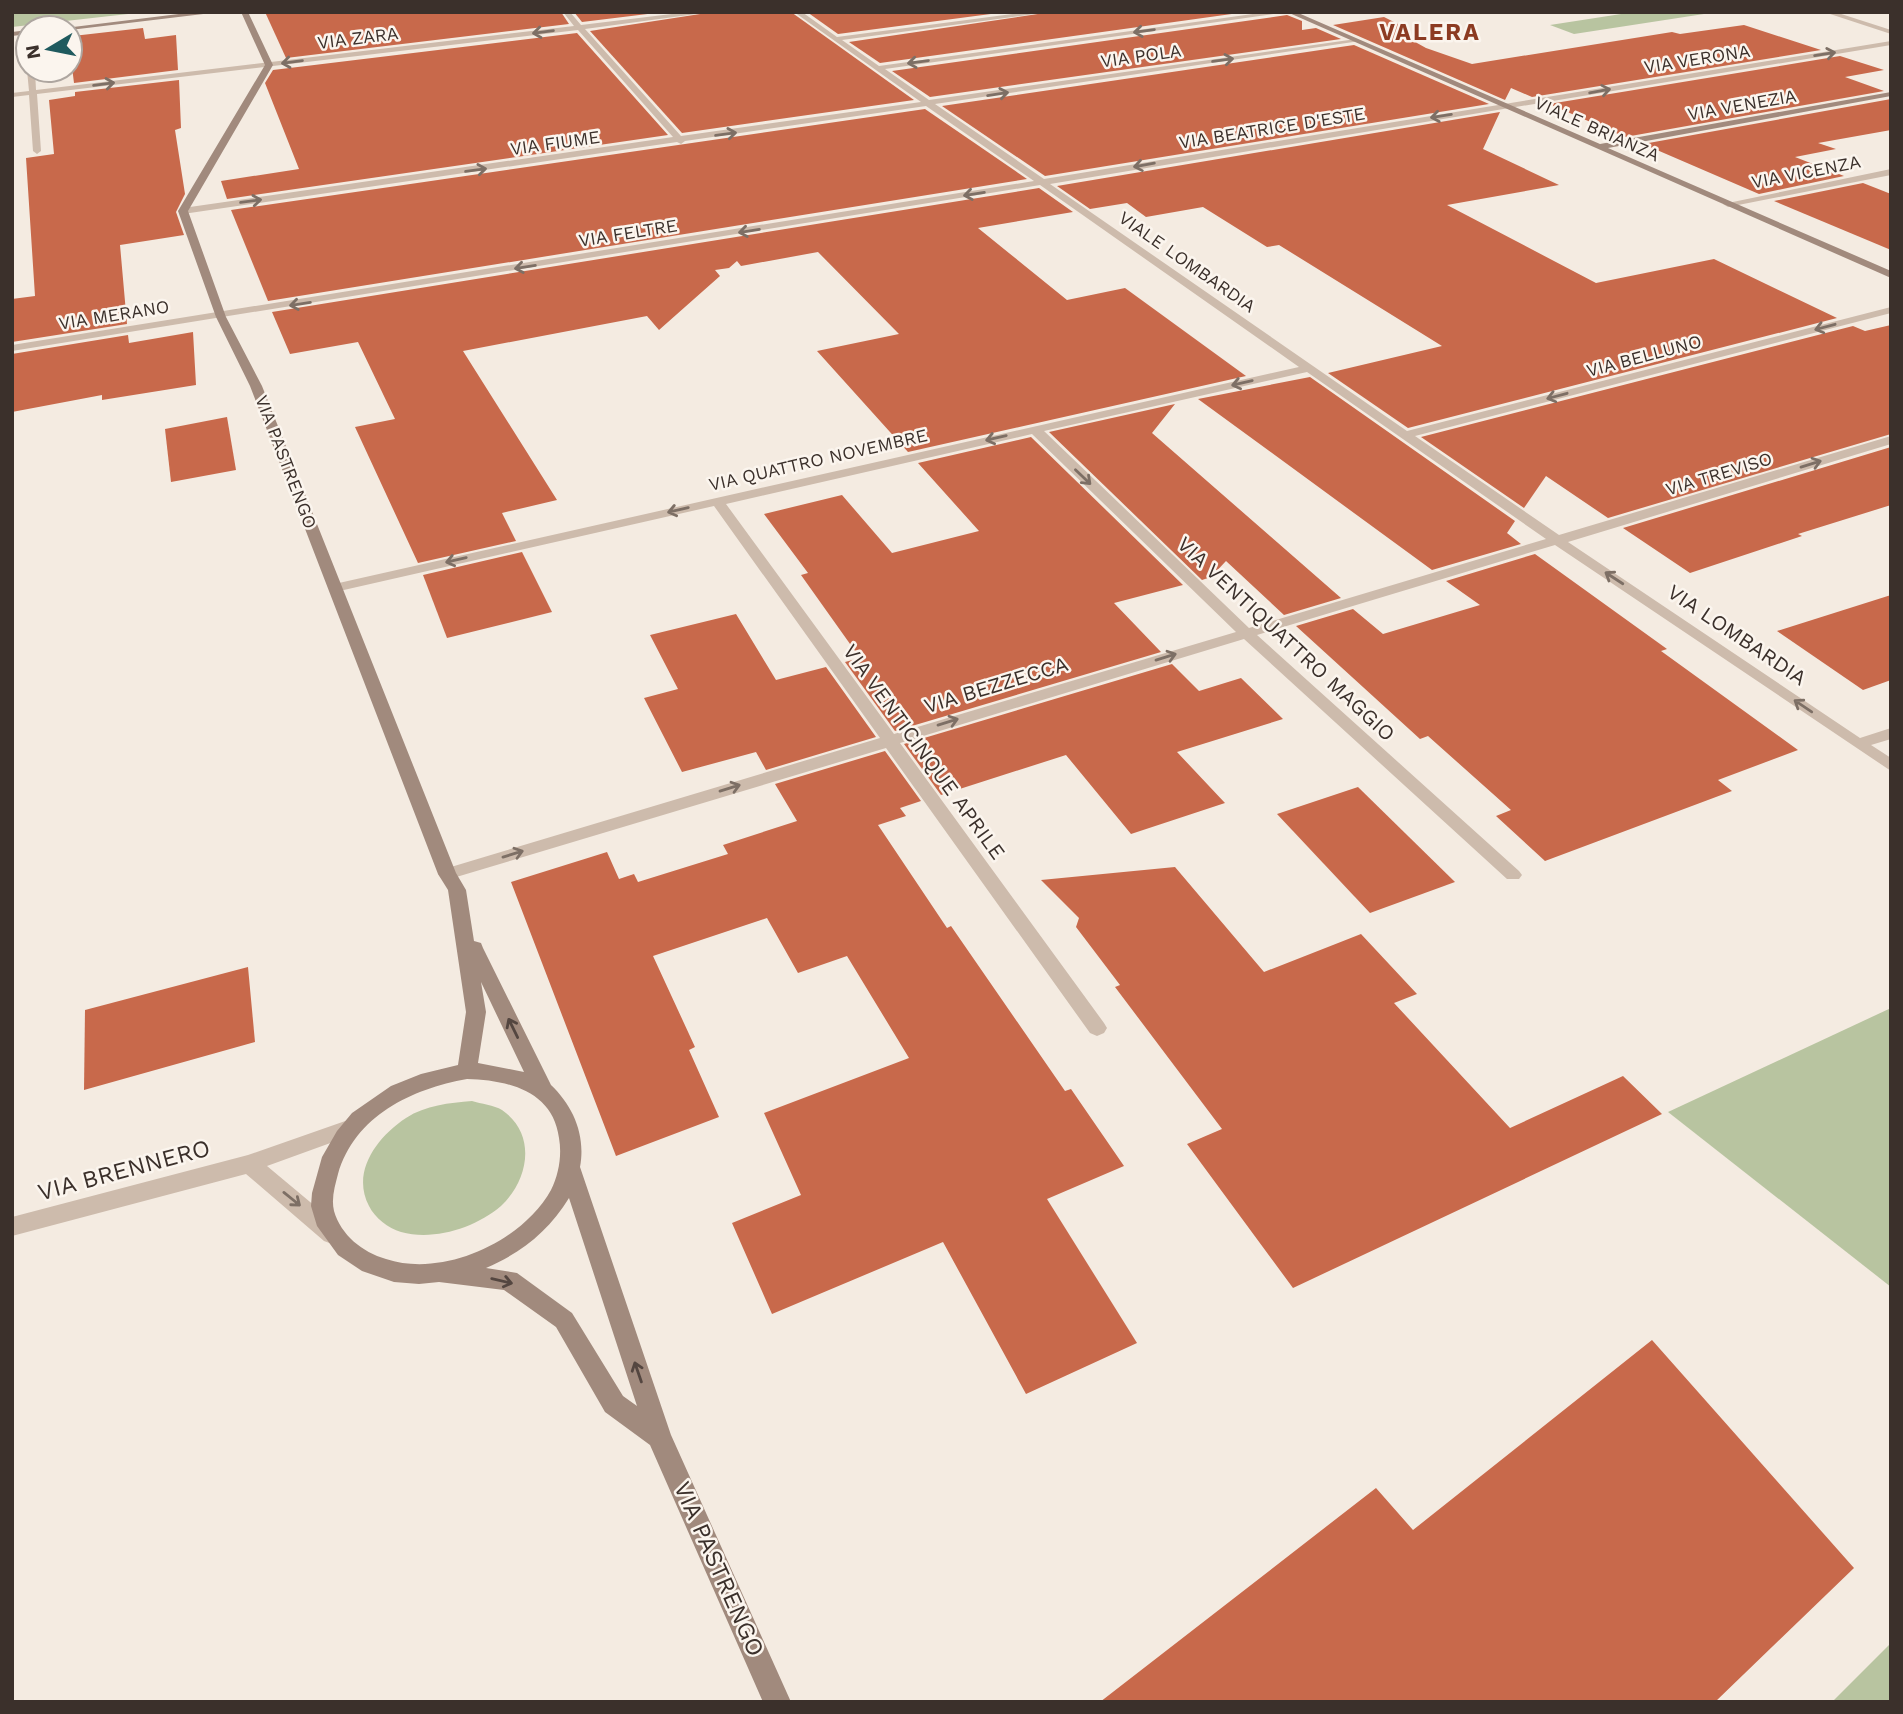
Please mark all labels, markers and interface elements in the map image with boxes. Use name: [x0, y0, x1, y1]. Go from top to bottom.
north arrow: [14, 14, 84, 84]
district label: VALERA: [1379, 19, 1481, 46]
street label: VIA ZARA: [316, 22, 400, 53]
one-way arrow: [532, 25, 555, 38]
one-way arrow: [1133, 25, 1156, 38]
street label: VIA POLA: [1099, 39, 1183, 72]
street label: VIA VERONA: [1642, 40, 1752, 77]
text: N: [20, 43, 45, 61]
one-way arrow: [1813, 47, 1836, 60]
one-way arrow: [1211, 54, 1234, 67]
one-way arrow: [282, 55, 304, 68]
one-way arrow: [908, 56, 930, 69]
one-way arrow: [93, 78, 115, 91]
one-way arrow: [1588, 84, 1611, 97]
street label: VIA VENEZIA: [1686, 85, 1798, 124]
one-way arrow: [986, 87, 1009, 100]
street label: VIALE BRIANZA: [1531, 92, 1663, 166]
street label: VIA BEATRICE D'ESTE: [1177, 102, 1366, 153]
one-way arrow: [1430, 110, 1453, 123]
street label: VIA FIUME: [509, 126, 601, 159]
one-way arrow: [714, 127, 737, 140]
street label: VIA VICENZA: [1749, 151, 1862, 192]
one-way arrow: [1133, 159, 1156, 172]
one-way arrow: [464, 163, 487, 176]
one-way arrow: [963, 188, 986, 201]
one-way arrow: [239, 195, 262, 208]
street label: VIALE LOMBARDIA: [1115, 207, 1260, 317]
street label: VIA FELTRE: [577, 214, 679, 251]
one-way arrow: [738, 225, 761, 238]
one-way arrow: [514, 261, 537, 274]
street label: VIA MERANO: [57, 295, 171, 334]
one-way arrow: [289, 298, 312, 311]
one-way arrow: [1814, 321, 1837, 334]
street label: VIA BELLUNO: [1584, 330, 1704, 381]
one-way arrow: [1231, 376, 1254, 390]
one-way arrow: [1546, 390, 1569, 403]
street label: VIA PASTRENGO: [251, 392, 322, 531]
street label: VIA QUATTRO NOVEMBRE: [707, 424, 929, 495]
one-way arrow: [985, 432, 1008, 445]
street label: VIA TREVISO: [1663, 447, 1775, 500]
one-way arrow: [1800, 457, 1822, 470]
one-way arrow: [1074, 468, 1091, 485]
one-way arrow: [667, 504, 690, 517]
street label: VIA VENTIQUATTRO MAGGIO: [1172, 531, 1400, 746]
one-way arrow: [445, 554, 468, 567]
one-way arrow: [1605, 571, 1624, 586]
street label: VIA LOMBARDIA: [1663, 579, 1812, 690]
street label: VIA VENTICINQUE APRILE: [838, 639, 1011, 864]
one-way arrow: [1155, 649, 1177, 662]
street label: VIA BEZZECCA: [921, 651, 1071, 718]
one-way arrow: [1794, 698, 1813, 713]
one-way arrow: [937, 714, 959, 727]
one-way arrow: [719, 781, 741, 794]
one-way arrow: [501, 847, 523, 860]
one-way arrow: [506, 1018, 519, 1039]
street label: VIA BRENNERO: [35, 1134, 213, 1206]
one-way arrow: [283, 1191, 301, 1207]
one-way arrow: [490, 1275, 513, 1289]
one-way arrow: [631, 1361, 643, 1383]
street label: VIA PASTRENGO: [668, 1477, 770, 1661]

